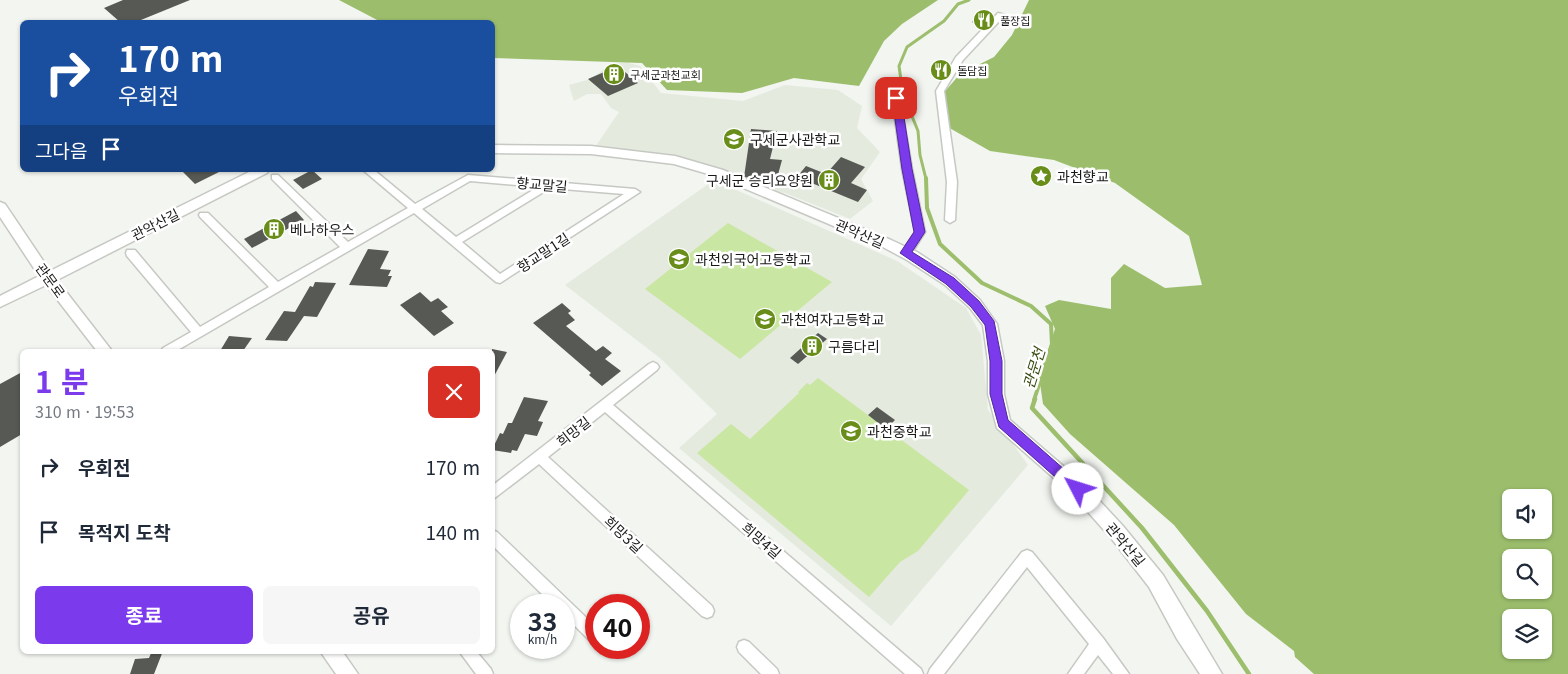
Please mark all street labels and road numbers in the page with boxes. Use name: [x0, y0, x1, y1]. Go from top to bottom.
street label: 향교말길: [515, 172, 569, 196]
street label: 관악산길: [128, 203, 182, 245]
street label: 관악산길: [832, 214, 888, 252]
street label: 향교말1길: [513, 227, 573, 277]
street label: 관문로: [32, 258, 71, 302]
street label: 희망길: [552, 411, 594, 451]
street label: 희망3길: [600, 511, 648, 557]
street label: 희망4길: [738, 517, 786, 563]
street label: 관악산길: [1102, 518, 1150, 570]

